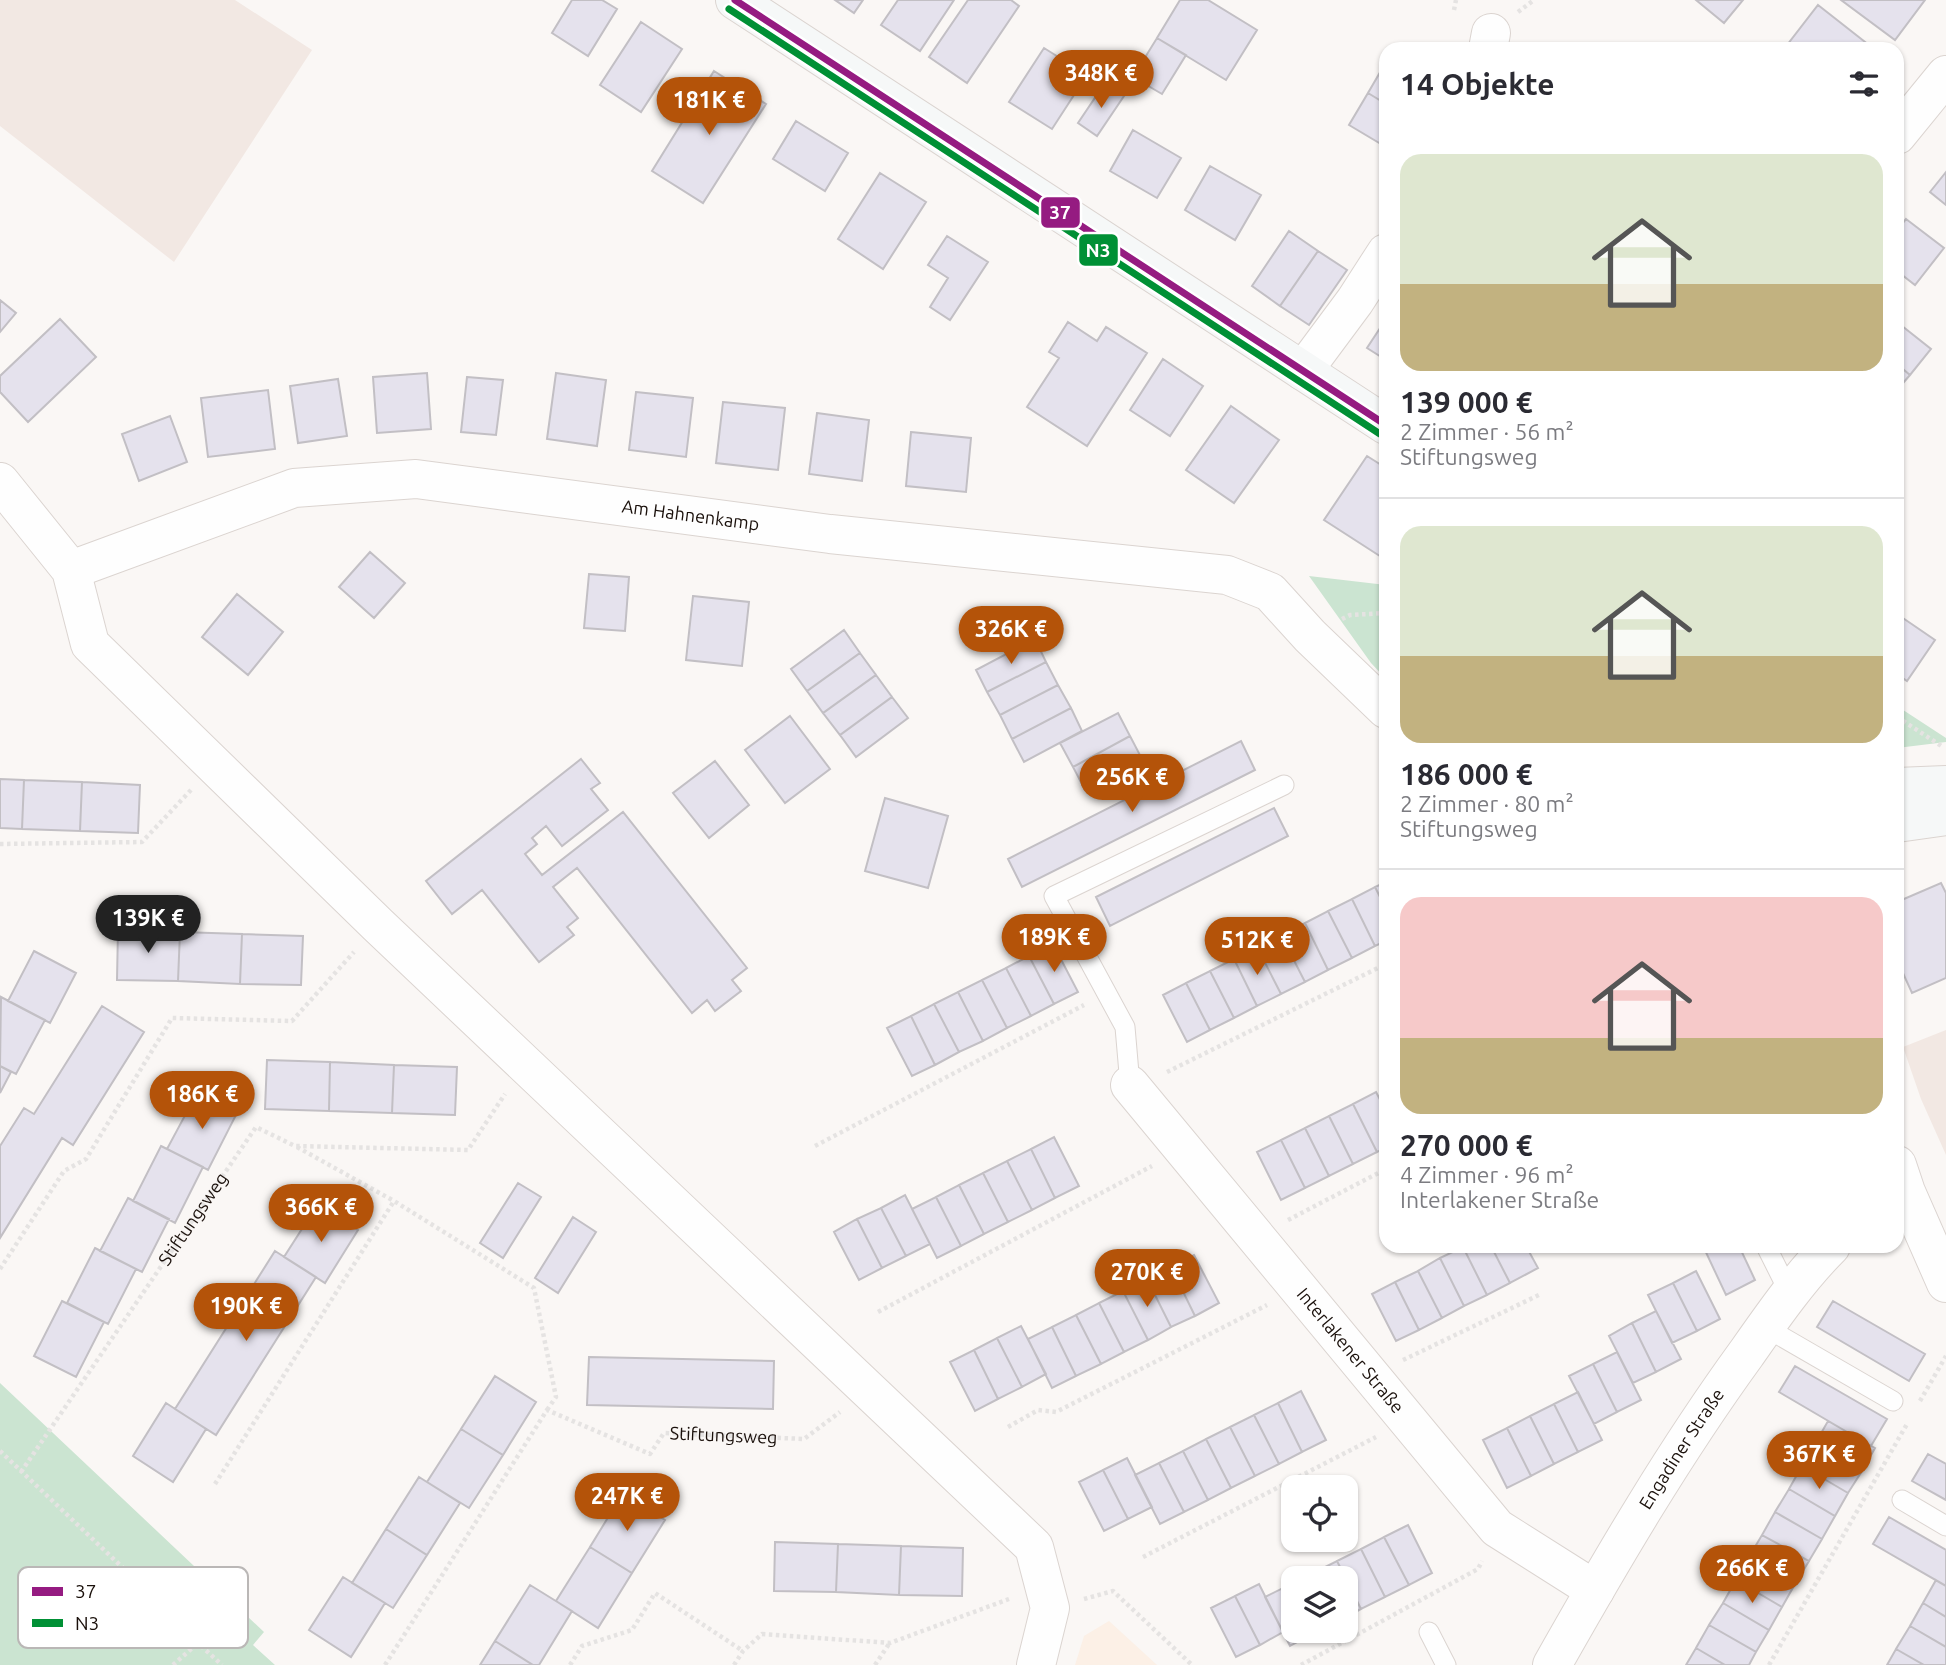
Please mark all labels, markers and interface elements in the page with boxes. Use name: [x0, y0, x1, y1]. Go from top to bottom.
pin: 348K €: [1044, 50, 1158, 110]
text: 348K €: [1065, 60, 1137, 85]
icon: filters: [1845, 65, 1883, 103]
text: 14 Objekte: [1400, 67, 1555, 101]
pin: 181K €: [652, 78, 766, 137]
text: 181K €: [673, 87, 745, 112]
line badge: 37: [1040, 196, 1081, 229]
icon: home: [1579, 200, 1705, 326]
text: 37: [1049, 201, 1071, 223]
line badge: N3: [1078, 233, 1119, 267]
text: N3: [1086, 239, 1110, 261]
text: 139 000 €: [1400, 385, 1533, 419]
text: 2 Zimmer · 56 m²: [1400, 419, 1574, 444]
text: Stiftungsweg: [1400, 444, 1538, 469]
street label: Am Hahnenkamp: [621, 495, 761, 534]
icon: home: [1579, 572, 1705, 698]
pin: 326K €: [954, 606, 1068, 666]
text: 326K €: [975, 616, 1047, 641]
pin: 256K €: [1075, 754, 1189, 814]
text: 186 000 €: [1400, 757, 1533, 791]
text: 256K €: [1096, 764, 1168, 789]
text: 2 Zimmer · 80 m²: [1400, 791, 1574, 816]
text: Stiftungsweg: [1400, 816, 1538, 841]
pin: 139K €: [91, 895, 205, 955]
text: 139K €: [112, 905, 184, 930]
pin: 189K €: [997, 914, 1111, 974]
pin: 512K €: [1200, 918, 1314, 977]
text: 189K €: [1018, 924, 1090, 949]
text: 512K €: [1221, 927, 1293, 952]
icon: home: [1579, 943, 1705, 1069]
pin: 186K €: [145, 1072, 259, 1131]
text: 186K €: [166, 1081, 238, 1106]
text: 270 000 €: [1400, 1128, 1533, 1162]
text: 4 Zimmer · 96 m²: [1400, 1162, 1574, 1187]
street label: Stiftungsweg: [154, 1168, 231, 1269]
pin: 366K €: [264, 1184, 378, 1244]
text: Interlakener Straße: [1400, 1187, 1599, 1212]
text: 366K €: [285, 1194, 357, 1219]
pin: 270K €: [1090, 1250, 1204, 1309]
text: 270K €: [1111, 1259, 1183, 1284]
pin: 190K €: [189, 1284, 303, 1343]
street label: Interlakener Straße: [1293, 1284, 1408, 1416]
text: 190K €: [210, 1293, 282, 1318]
street label: Engadiner Straße: [1635, 1384, 1727, 1512]
street label: Stiftungsweg: [669, 1422, 778, 1447]
pin: 367K €: [1762, 1432, 1876, 1491]
text: 367K €: [1783, 1441, 1855, 1466]
pin: 247K €: [570, 1474, 684, 1533]
map controls: [1281, 1475, 1358, 1643]
button: locate: [1281, 1475, 1358, 1552]
text: 247K €: [591, 1483, 663, 1508]
pin: 266K €: [1695, 1546, 1809, 1605]
text: 266K €: [1716, 1555, 1788, 1580]
button: layers: [1281, 1566, 1358, 1643]
legend: [18, 1567, 248, 1648]
text: 37: [75, 1580, 96, 1602]
text: N3: [75, 1612, 99, 1634]

